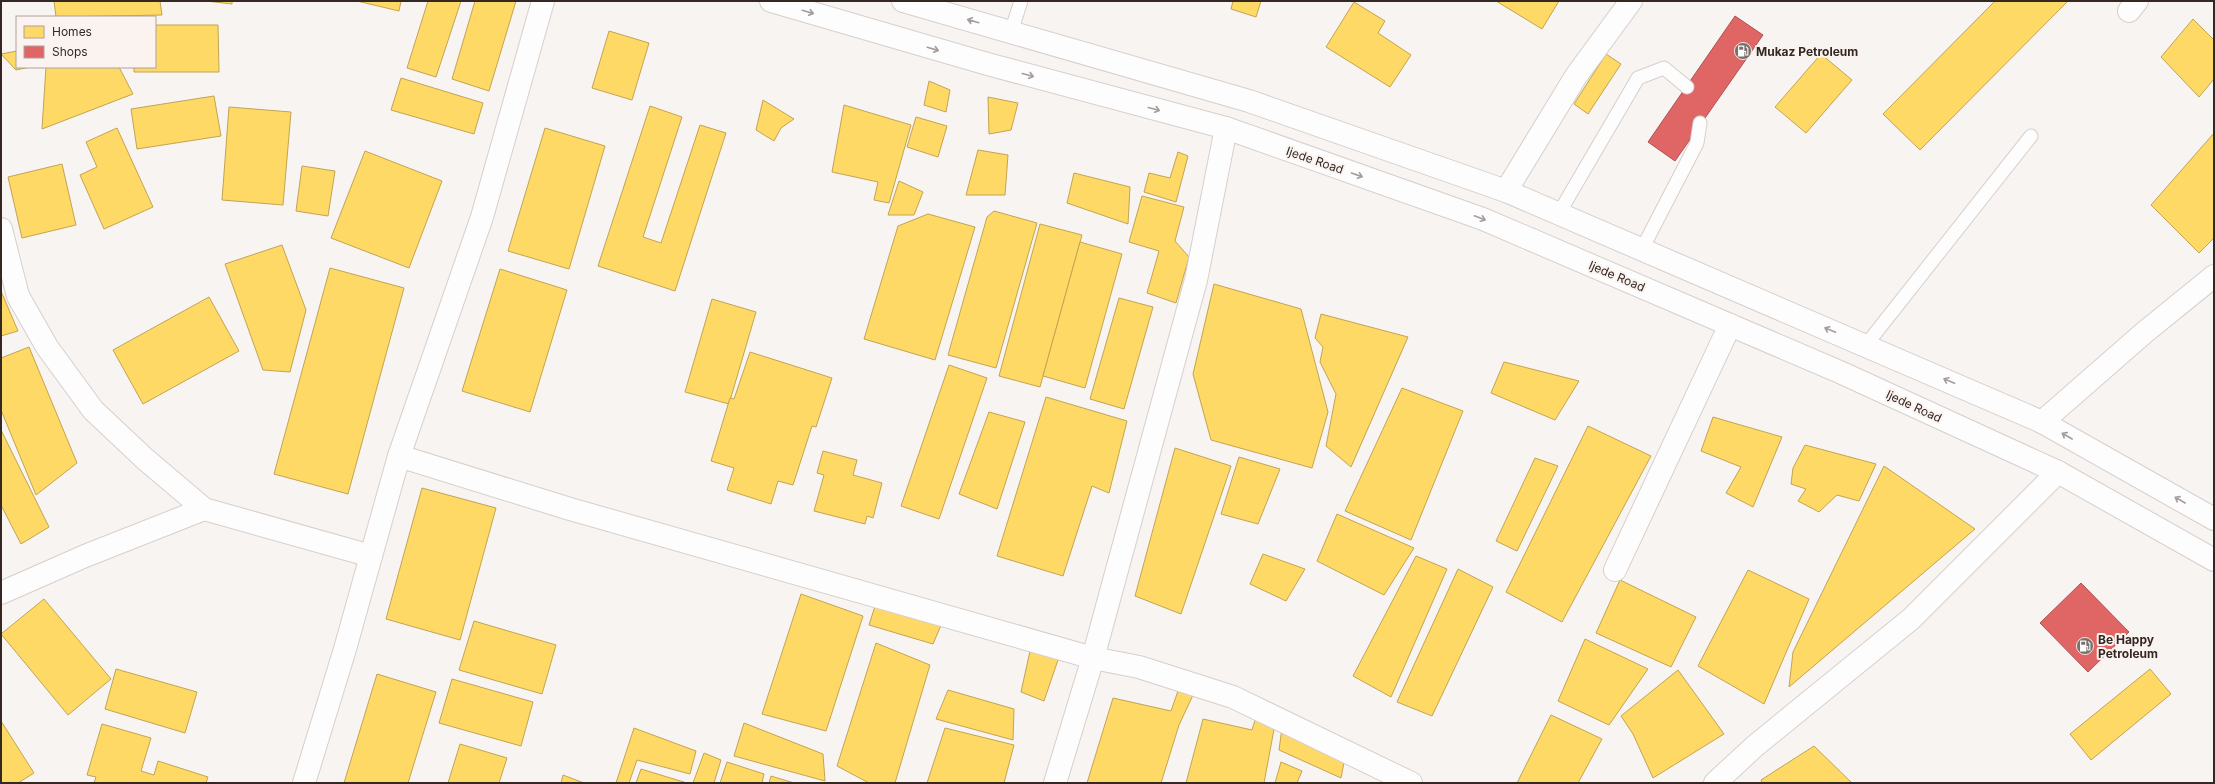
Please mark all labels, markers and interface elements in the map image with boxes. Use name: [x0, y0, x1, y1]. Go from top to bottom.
one-way arrow: [802, 9, 815, 16]
legend: [16, 16, 156, 68]
one-way arrow: [967, 17, 980, 24]
text: Homes: [52, 24, 92, 39]
fuel station icon: Mukaz Petroleum: [1733, 41, 1753, 61]
text: Shops: [52, 44, 88, 59]
place label: Mukaz Petroleum: [1756, 44, 1858, 59]
one-way arrow: [926, 45, 939, 53]
one-way arrow: [1022, 72, 1035, 80]
one-way arrow: [1147, 106, 1160, 113]
street label: Ijede Road: [1284, 143, 1346, 177]
one-way arrow: [1351, 171, 1363, 179]
one-way arrow: [1474, 214, 1486, 222]
street label: Ijede Road: [1587, 257, 1647, 295]
one-way arrow: [1824, 325, 1836, 333]
one-way arrow: [1943, 377, 1955, 384]
street label: Ijede Road: [1884, 387, 1944, 425]
one-way arrow: [2061, 431, 2073, 439]
one-way arrow: [2174, 495, 2186, 503]
place label: Be Happy Petroleum: [2098, 632, 2158, 661]
fuel station icon: Be Happy Petroleum: [2075, 636, 2095, 656]

